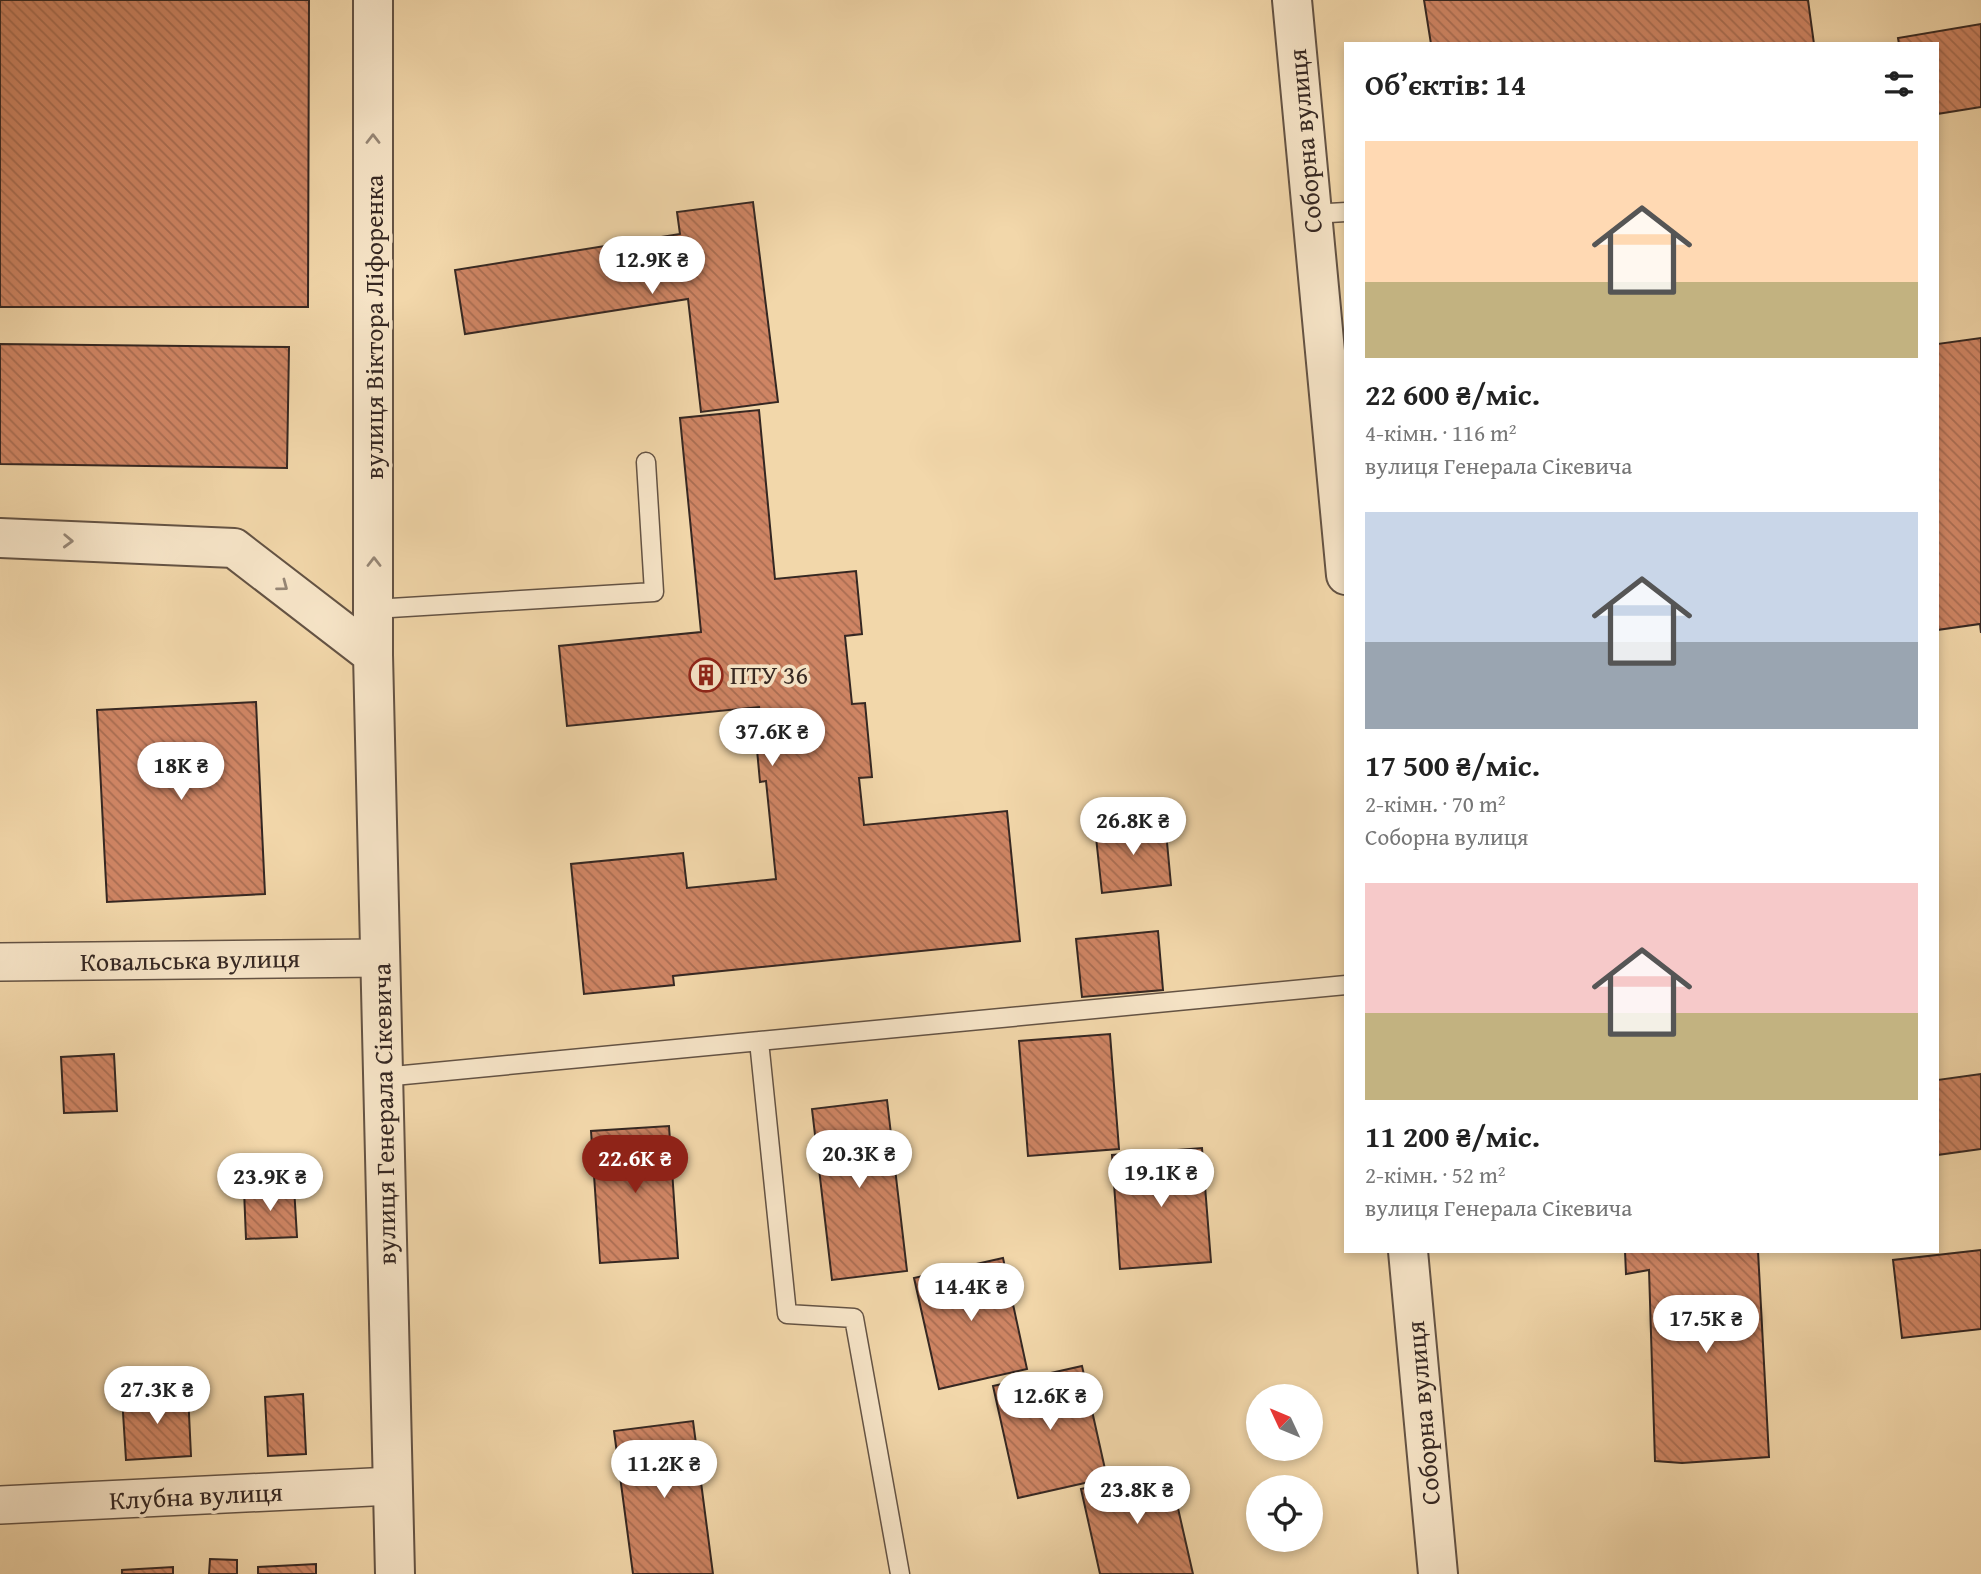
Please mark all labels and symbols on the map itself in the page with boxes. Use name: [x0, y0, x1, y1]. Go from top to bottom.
street label: Соборна вулиця: [1277, 47, 1332, 235]
one-way arrow: [365, 133, 381, 143]
street label: вулиця Віктора Ліфоренка: [354, 174, 393, 479]
pin: 12.9K ₴: [587, 236, 717, 296]
one-way arrow: [63, 534, 74, 549]
one-way arrow: [366, 556, 382, 567]
one-way arrow: [275, 577, 288, 590]
place label: ПТУ 36: [730, 655, 808, 694]
building icon: ПТУ 36: [687, 656, 725, 694]
pin: 37.6K ₴: [707, 708, 837, 768]
pin: 18K ₴: [132, 742, 230, 802]
pin: 26.8K ₴: [1068, 798, 1198, 857]
street label: Ковальська вулиця: [80, 938, 300, 981]
street label: вулиця Генерала Сікевича: [361, 962, 406, 1265]
pin: 20.3K ₴: [794, 1130, 924, 1190]
pin: 22.6K ₴: [570, 1136, 700, 1195]
pin: 19.1K ₴: [1096, 1150, 1226, 1209]
pin: 23.9K ₴: [205, 1154, 335, 1213]
pin: 14.4K ₴: [906, 1264, 1036, 1323]
pin: 17.5K ₴: [1641, 1296, 1771, 1355]
street label: Соборна вулиця: [1395, 1319, 1450, 1507]
pin: 27.3K ₴: [92, 1366, 222, 1426]
pin: 12.6K ₴: [985, 1372, 1115, 1432]
north arrow: [1246, 1384, 1323, 1461]
pin: 11.2K ₴: [599, 1440, 729, 1500]
pin: 23.8K ₴: [1072, 1466, 1202, 1526]
street label: Клубна вулиця: [108, 1471, 284, 1520]

